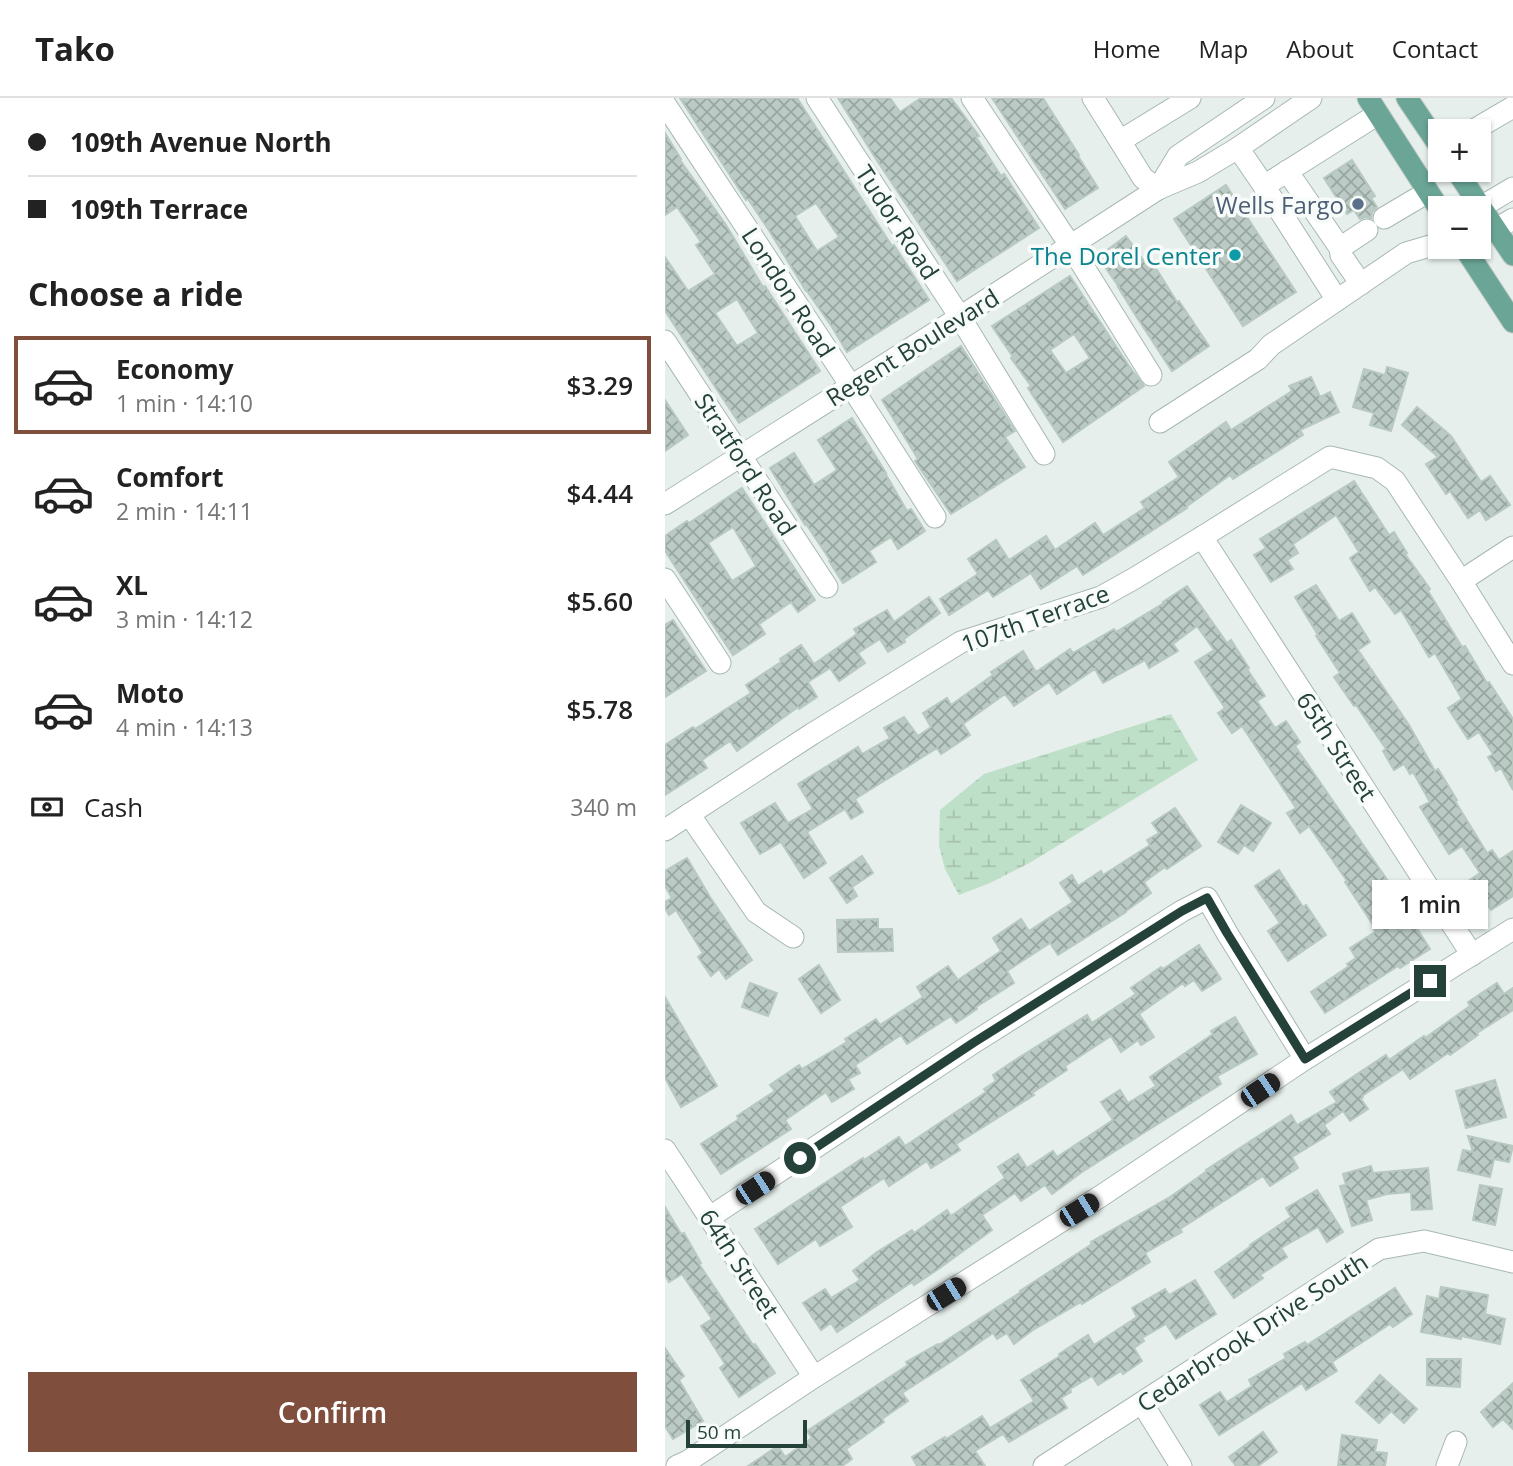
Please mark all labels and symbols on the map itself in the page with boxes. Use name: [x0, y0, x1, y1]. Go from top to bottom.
street label: Tudor Road: [849, 158, 947, 286]
place label: Wells Fargo: [1216, 188, 1344, 221]
marker: Wells Fargo: [1350, 196, 1366, 212]
street label: London Road: [735, 221, 843, 363]
place label: The Dorel Center: [1031, 239, 1221, 272]
marker: The Dorel Center: [1227, 247, 1243, 263]
street label: Regent Boulevard: [819, 280, 1005, 414]
street label: Stratford Road: [688, 386, 804, 542]
street label: 107th Terrace: [956, 576, 1114, 660]
street label: 65th Street: [1289, 685, 1385, 807]
callout: 1 min: [1372, 880, 1488, 928]
route end: [1414, 965, 1446, 997]
car: [1237, 1070, 1284, 1110]
route start: [784, 1142, 816, 1174]
car: [732, 1168, 779, 1208]
car: [1056, 1190, 1103, 1230]
street label: 64th Street: [692, 1202, 788, 1324]
street label: Cedarbrook Drive South: [1130, 1245, 1374, 1419]
car: [923, 1274, 970, 1314]
scale bar: [686, 1417, 807, 1449]

